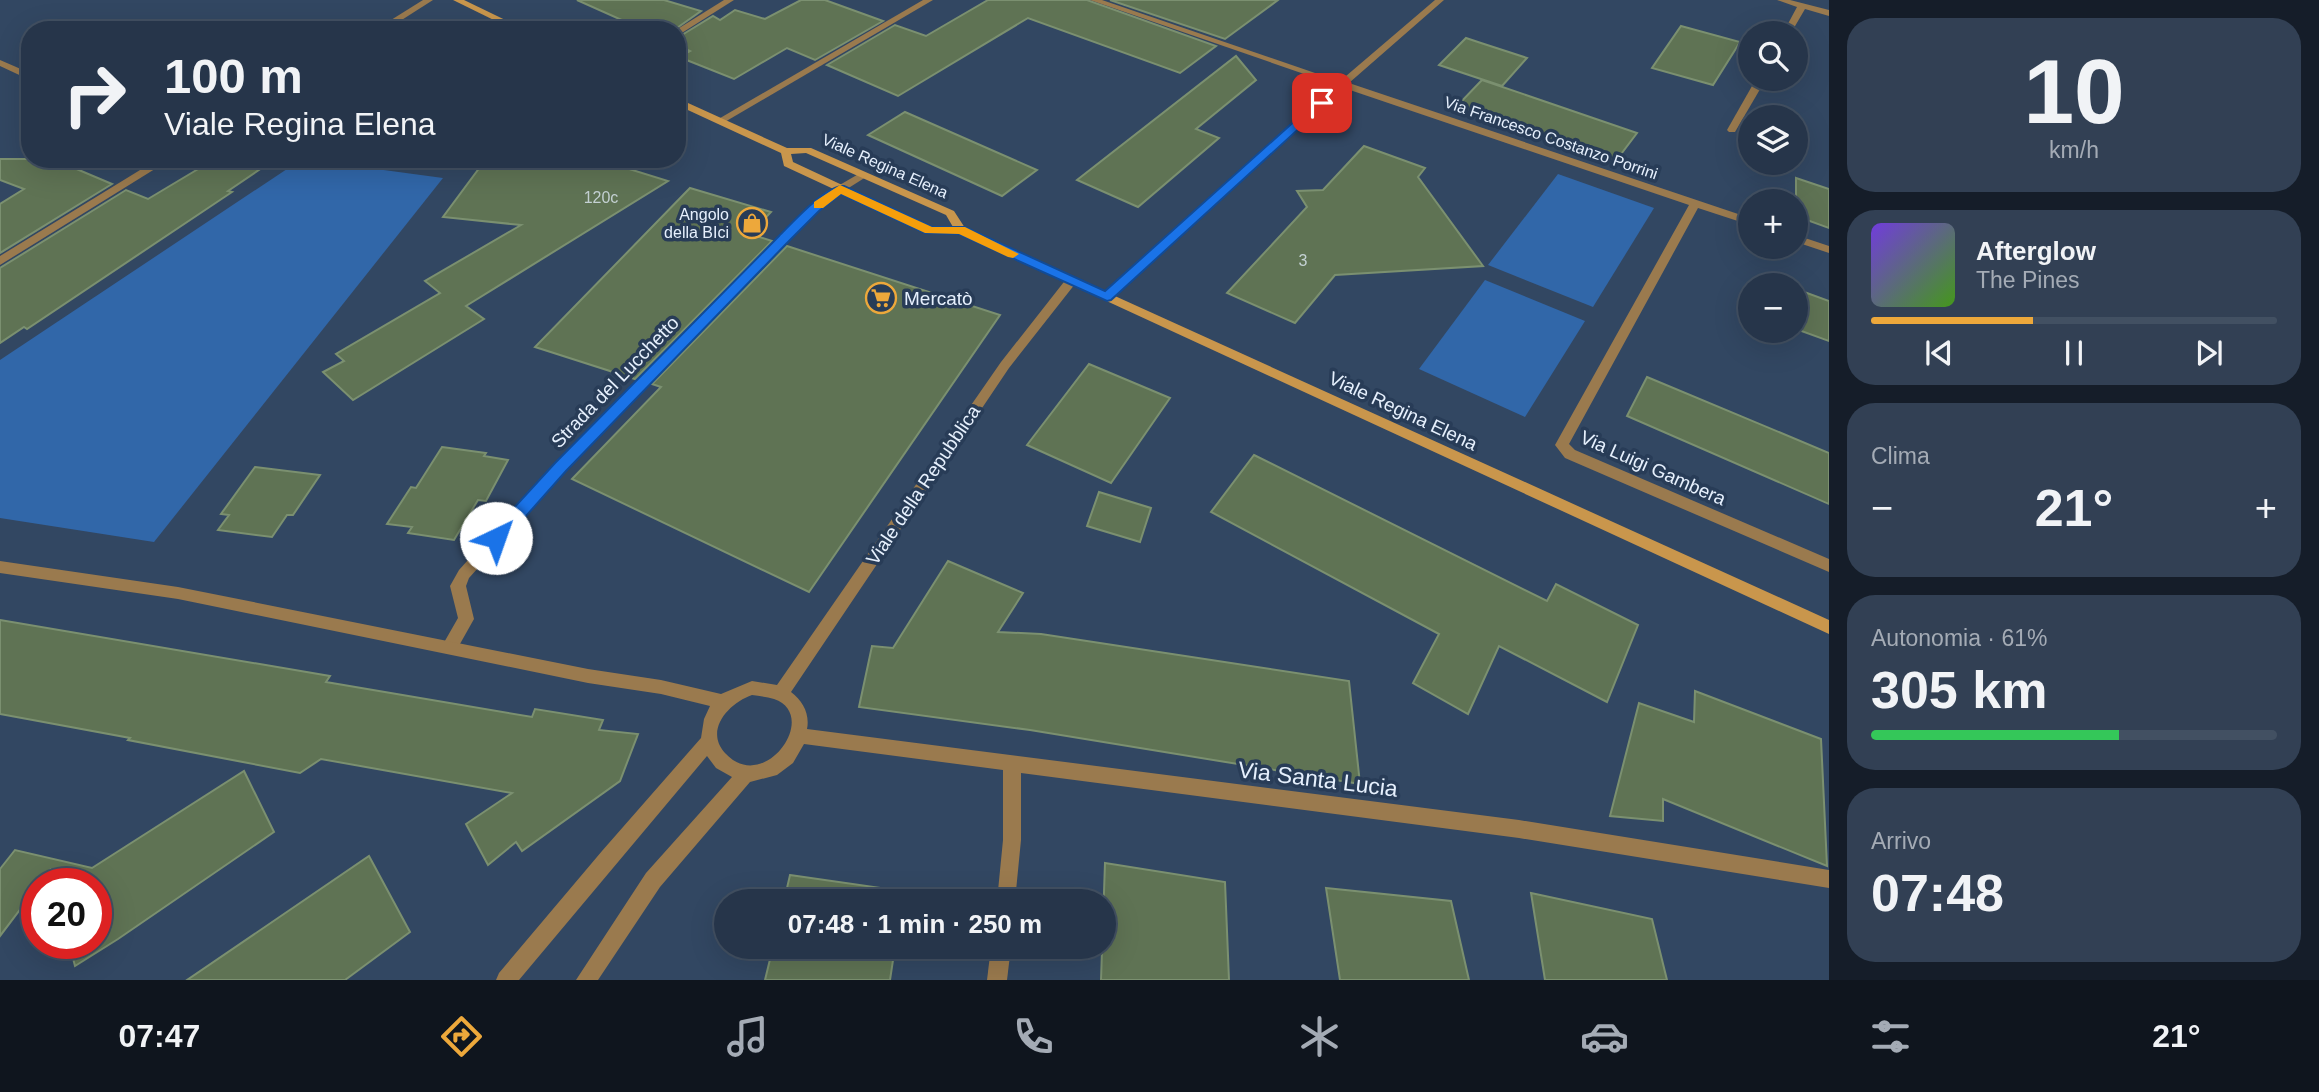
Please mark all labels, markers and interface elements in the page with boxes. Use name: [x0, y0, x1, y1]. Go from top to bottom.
map controls: [1738, 21, 1808, 343]
button: search: [1738, 21, 1808, 91]
text: 10: [2023, 41, 2125, 142]
icon: right: [49, 49, 140, 140]
text: 100 m: [164, 49, 303, 103]
pin: [1292, 73, 1352, 133]
icon: arrive: [1303, 84, 1341, 122]
street label: Via Francesco Costanzo Porrini: [1442, 93, 1660, 183]
button: layers: [1738, 105, 1808, 175]
text: Viale Regina Elena: [164, 106, 436, 142]
street label: Viale Regina Elena: [820, 131, 951, 201]
text: km/h: [2049, 137, 2099, 163]
house number: 120c: [584, 189, 618, 206]
button: +: [1738, 189, 1808, 259]
place label: Angolo della BIci: [664, 206, 729, 241]
shop icon: Angolo della BIci: [735, 206, 769, 240]
text: Afterglow: [1976, 236, 2096, 266]
house number: 3: [1299, 252, 1308, 269]
text: The Pines: [1976, 267, 2080, 293]
button: −: [1738, 273, 1808, 343]
supermarket icon: Mercatò: [864, 281, 898, 315]
place label: Mercatò: [904, 288, 973, 309]
street label: Strada del Lucchetto: [547, 312, 683, 452]
icon: previous: [1920, 334, 1958, 372]
icon: pause: [2055, 334, 2093, 372]
icon: next: [2190, 334, 2228, 372]
street label: Viale Regina Elena: [1325, 367, 1481, 455]
street label: Viale della Repubblica: [862, 401, 984, 569]
street label: Via Luigi Gambera: [1577, 426, 1729, 510]
text: Clima: [1871, 443, 1930, 469]
text: 21°: [2035, 479, 2113, 537]
text: −: [1871, 487, 1893, 529]
text: +: [2255, 487, 2277, 529]
position arrow: [459, 501, 533, 575]
text: Autonomia · 61%: [1871, 625, 2047, 651]
text: 305 km: [1871, 661, 2047, 719]
street label: Via Santa Lucia: [1237, 756, 1400, 802]
text: Arrivo: [1871, 828, 1931, 854]
text: 07:48: [1871, 864, 2004, 922]
speed limit sign: 20: [21, 868, 112, 959]
text: 07:48 · 1 min · 250 m: [788, 909, 1042, 939]
icon: directions: [437, 1012, 486, 1061]
icon: music: [723, 1012, 772, 1061]
icon: phone: [1009, 1012, 1058, 1061]
icon: climate: [1295, 1012, 1344, 1061]
icon: car: [1580, 1012, 1629, 1061]
icon: filters: [1866, 1012, 1915, 1061]
text: 07:47: [118, 1018, 200, 1054]
text: 21°: [2152, 1018, 2201, 1054]

